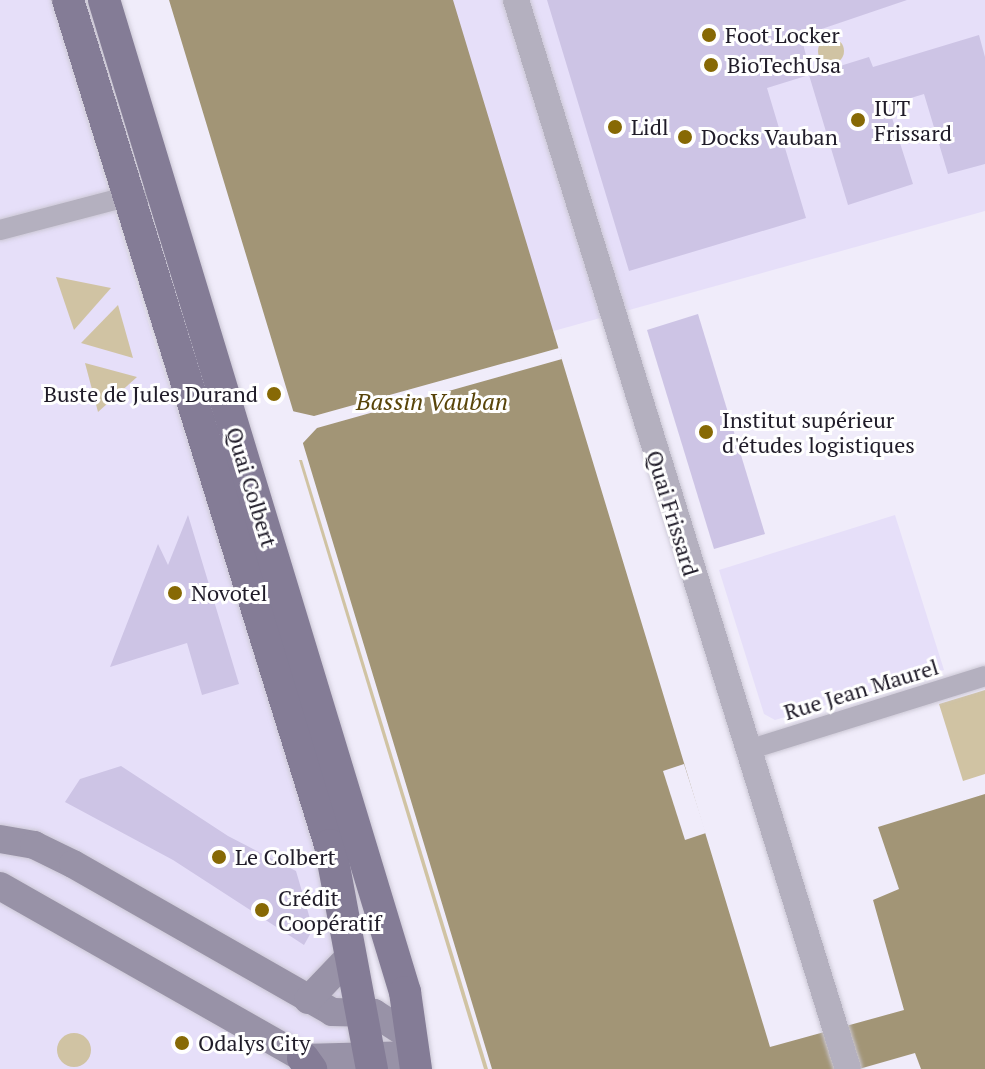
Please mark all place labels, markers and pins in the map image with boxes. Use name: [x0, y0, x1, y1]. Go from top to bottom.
place label: Foot Locker: [725, 22, 840, 48]
marker: Foot Locker: [700, 26, 718, 44]
place label: BioTechUsa: [727, 52, 841, 78]
marker: BioTechUsa: [702, 56, 720, 74]
place label: IUT Frissard: [874, 94, 952, 146]
marker: IUT Frissard: [849, 111, 867, 129]
place label: Lidl: [631, 114, 669, 140]
marker: Lidl: [606, 118, 624, 136]
place label: Docks Vauban: [701, 124, 838, 150]
marker: Docks Vauban: [676, 128, 694, 146]
place label: Buste de Jules Durand: [43, 381, 258, 407]
marker: Buste de Jules Durand: [265, 385, 283, 403]
place label: Institut supérieur d'études logistiques: [722, 406, 915, 458]
marker: Institut supérieur d'études logistiques: [697, 423, 715, 441]
place label: Novotel: [191, 580, 267, 606]
marker: Novotel: [166, 584, 184, 602]
place label: Le Colbert: [235, 844, 336, 870]
marker: Le Colbert: [210, 848, 228, 866]
place label: Crédit Coopératif: [278, 884, 381, 936]
marker: Crédit Coopératif: [253, 901, 271, 919]
place label: Odalys City: [198, 1030, 310, 1056]
marker: Odalys City: [173, 1034, 191, 1052]

